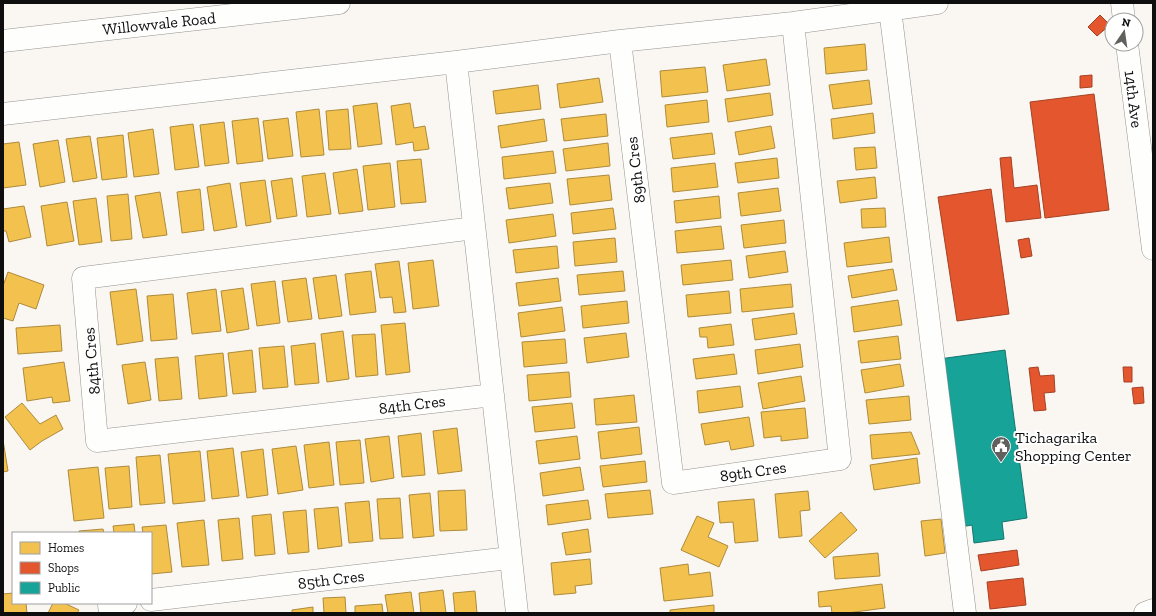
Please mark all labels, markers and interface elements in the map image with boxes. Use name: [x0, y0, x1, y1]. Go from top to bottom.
street label: Willowvale Road: [102, 8, 217, 39]
north arrow: [1104, 12, 1144, 52]
text: N: [1121, 15, 1132, 30]
street label: 14th Ave: [1121, 69, 1146, 129]
street label: 89th Cres: [622, 135, 649, 204]
street label: 84th Cres: [79, 327, 104, 395]
street label: 84th Cres: [378, 391, 447, 418]
place label: Tichagarika Shopping Center: [1015, 428, 1132, 465]
public building icon: Tichagarika Shopping Center: [990, 435, 1012, 463]
street label: 89th Cres: [719, 457, 788, 486]
legend: [12, 532, 152, 604]
text: Homes: [48, 541, 84, 555]
text: Shops: [48, 561, 79, 575]
street label: 85th Cres: [297, 566, 365, 593]
text: Public: [48, 581, 81, 595]

